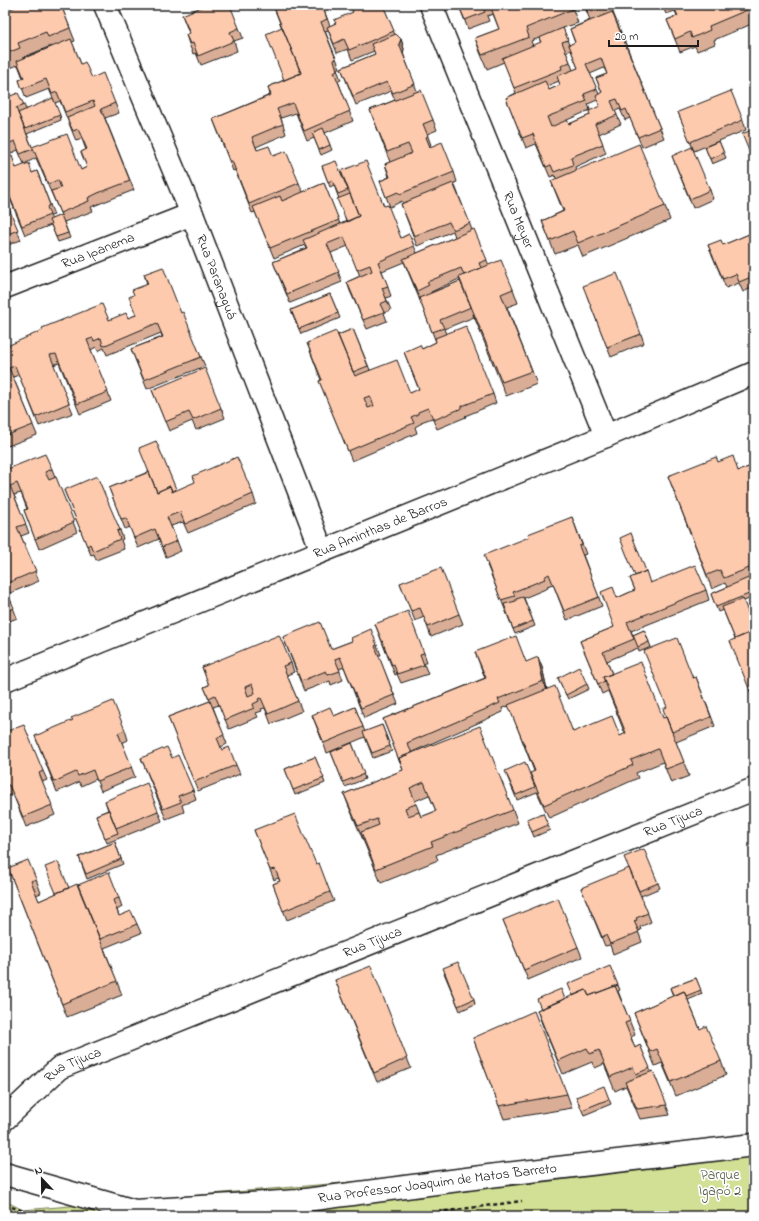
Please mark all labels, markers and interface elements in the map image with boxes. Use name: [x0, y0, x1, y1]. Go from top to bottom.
scale bar: [609, 22, 698, 48]
text: 20 m: [615, 28, 638, 46]
street label: Rua Meyer: [497, 188, 540, 252]
street label: Rua Ipanema: [59, 227, 138, 274]
street label: Rua Paranaguá: [190, 232, 242, 323]
street label: Rua Aminthas de Barros: [310, 491, 450, 564]
street label: Rua Tijuca: [640, 800, 706, 843]
street label: Rua Tijuca: [340, 921, 405, 963]
street label: Rua Tijuca: [39, 1042, 104, 1087]
street label: Rua Professor Joaquim de Matos Barreto: [317, 1158, 558, 1209]
north arrow: [22, 1159, 62, 1199]
text: N: [32, 1162, 45, 1179]
park label: Parque Igapó 2: [699, 1165, 741, 1203]

